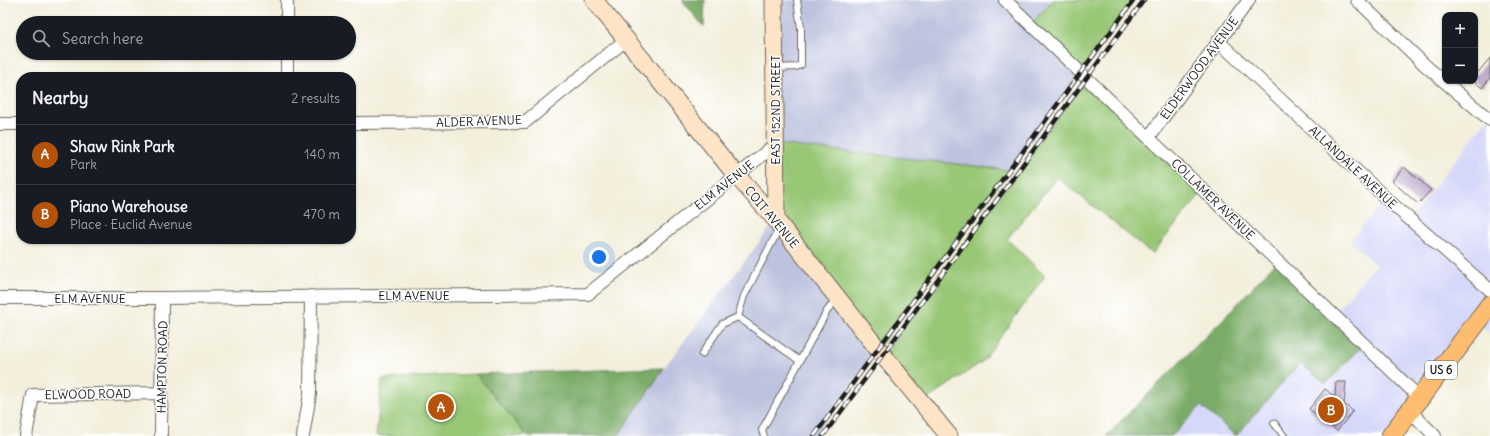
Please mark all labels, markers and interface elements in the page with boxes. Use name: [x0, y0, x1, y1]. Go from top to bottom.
map controls: [1442, 12, 1478, 84]
button: +: [1442, 12, 1478, 48]
street label: ELDERWOOD AVENUE: [1157, 14, 1241, 122]
search box: [16, 16, 356, 60]
icon: search: [30, 27, 52, 49]
text: Search here: [62, 29, 143, 48]
button: −: [1442, 48, 1478, 84]
street label: EAST 152ND STREET: [768, 55, 783, 165]
text: Nearby: [32, 87, 88, 109]
text: 2 results: [291, 90, 340, 107]
street label: ALDER AVENUE: [436, 112, 522, 130]
street label: ALLANDALE AVENUE: [1306, 122, 1400, 212]
text: Shaw Rink Park: [70, 137, 175, 156]
text: A: [41, 146, 49, 163]
text: 140 m: [304, 146, 340, 163]
street label: COLLAMER AVENUE: [1168, 155, 1258, 243]
text: Park: [70, 156, 97, 173]
street label: ELM AVENUE: [691, 157, 757, 213]
street label: COIT AVENUE: [742, 183, 802, 251]
text: Piano Warehouse: [70, 197, 188, 216]
text: B: [41, 206, 49, 223]
text: 470 m: [303, 206, 340, 223]
text: Place · Euclid Avenue: [70, 216, 192, 233]
your location: [589, 247, 609, 267]
street label: ELM AVENUE: [378, 288, 450, 303]
street label: ELM AVENUE: [54, 291, 126, 306]
street label: HAMPTON ROAD: [154, 321, 170, 413]
road number: US 6: [1425, 361, 1457, 379]
street label: ELWOOD ROAD: [45, 386, 131, 402]
pin: A: [428, 392, 454, 422]
pin: B: [1318, 395, 1344, 425]

